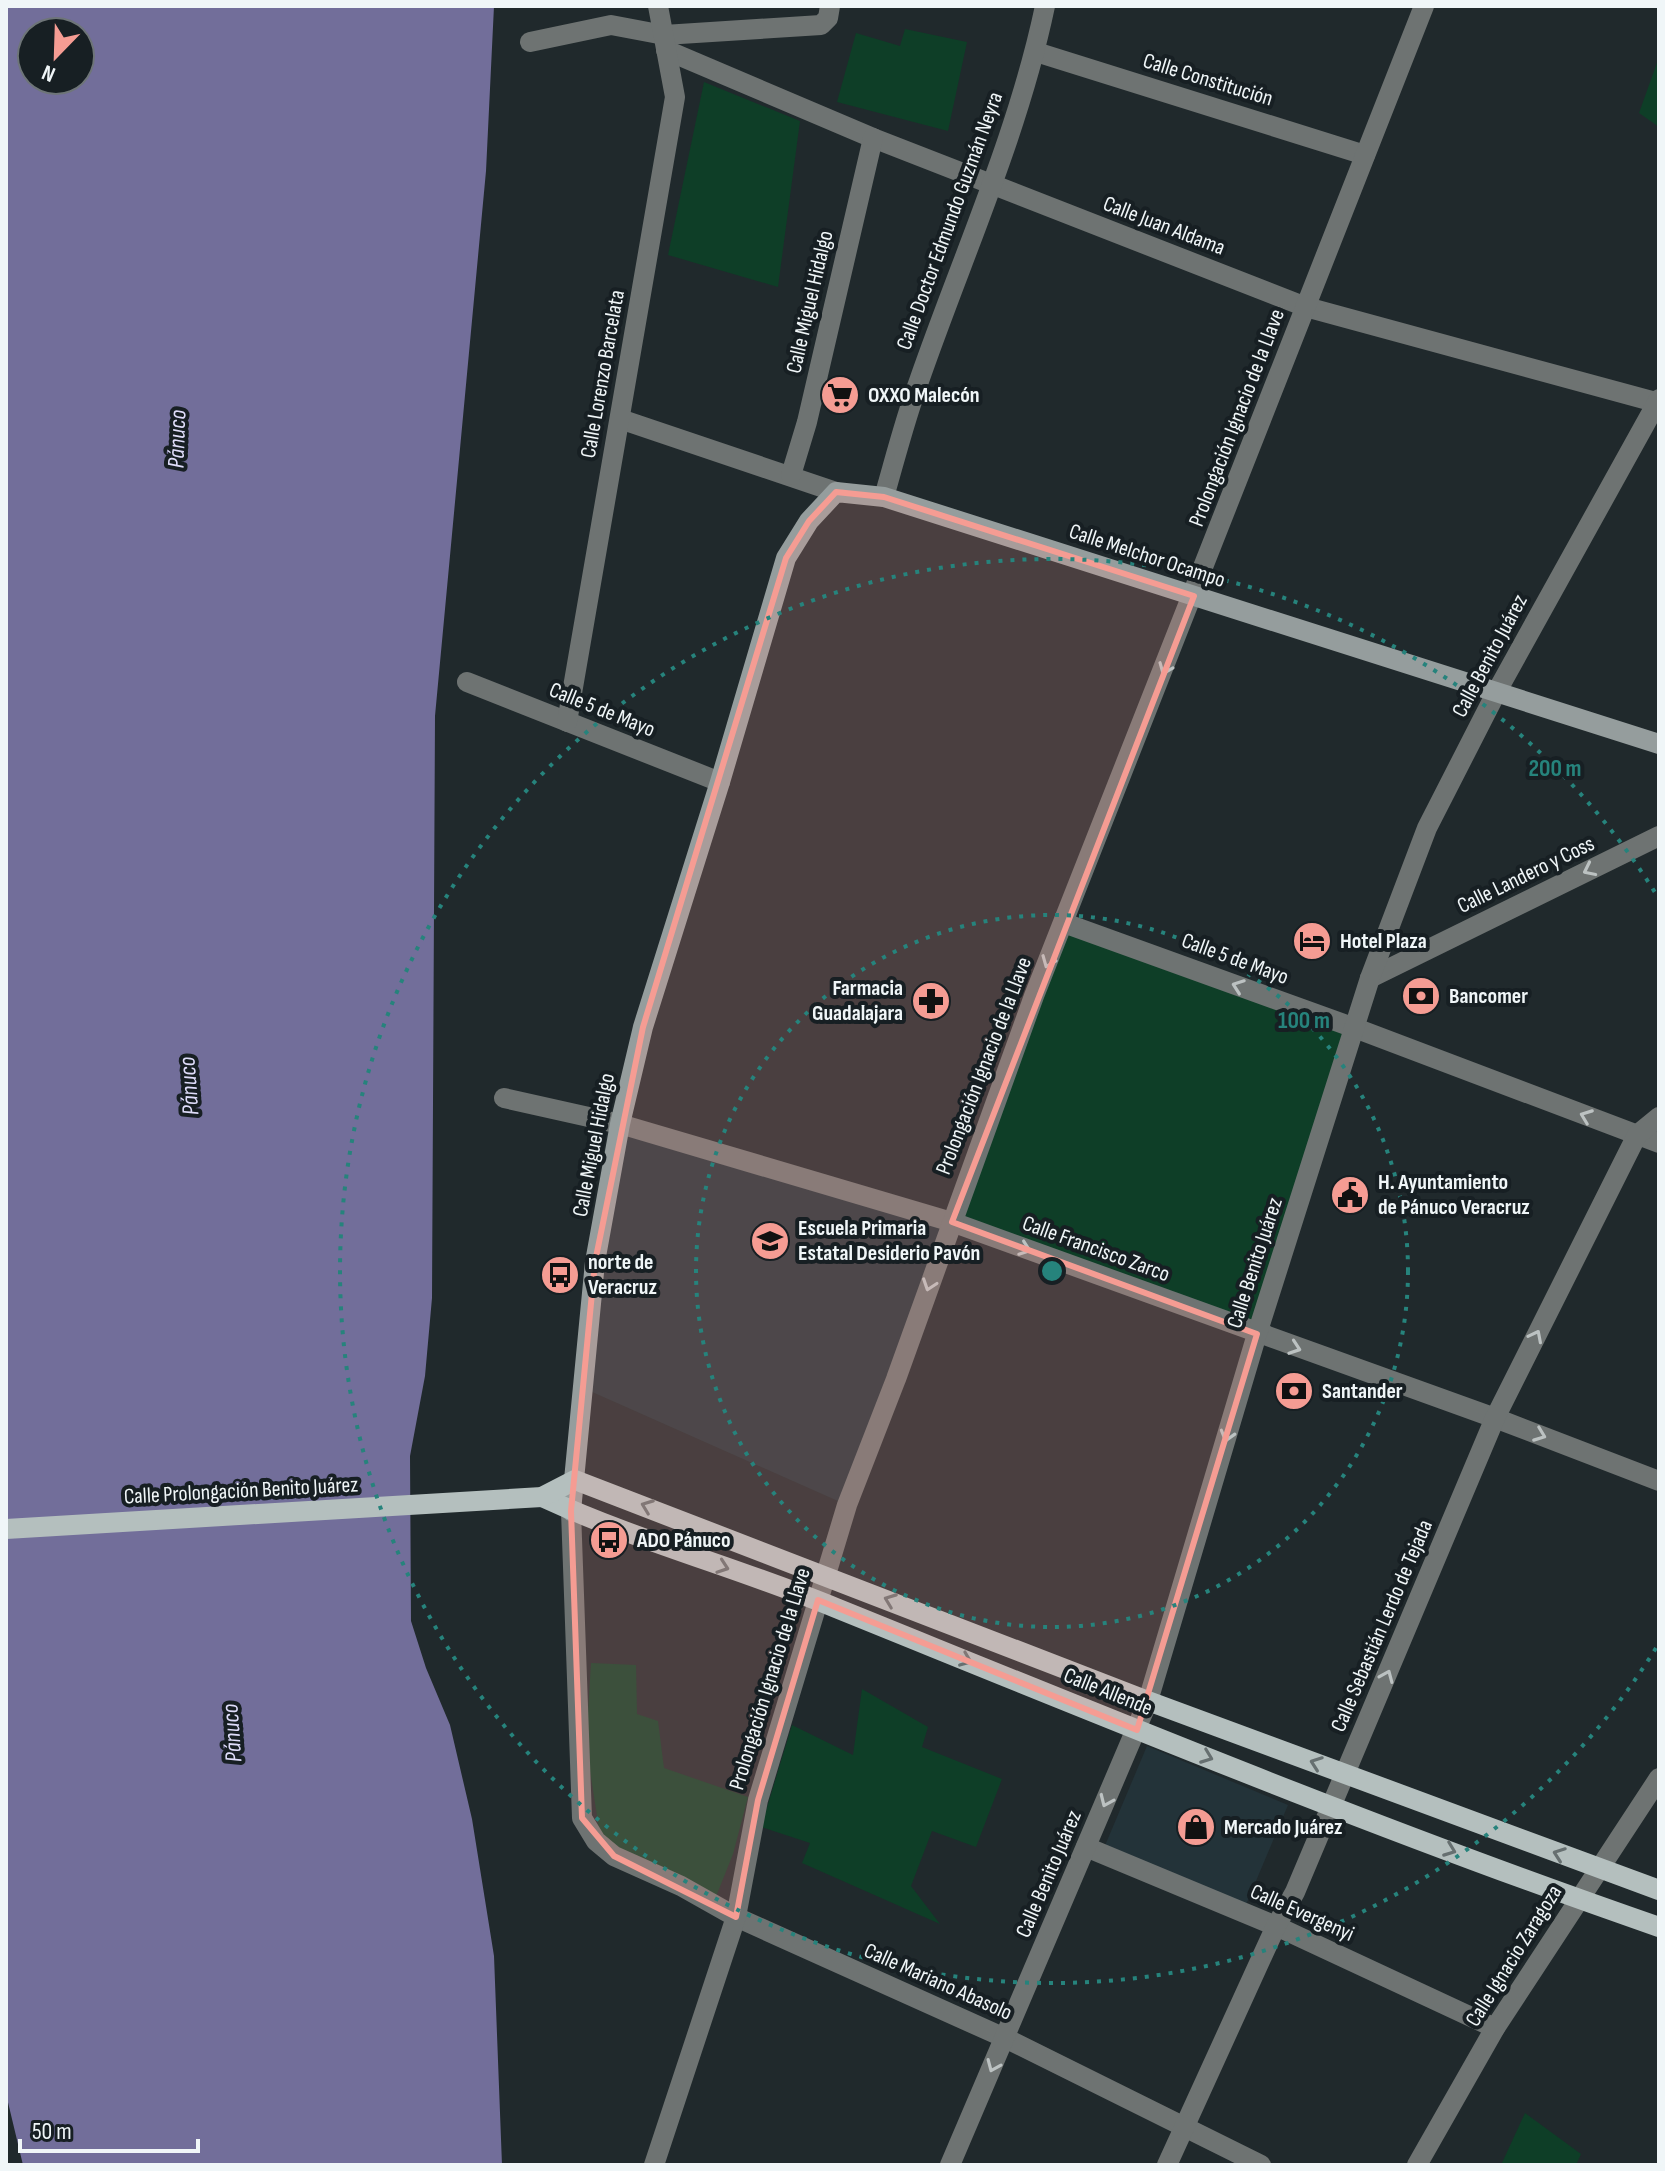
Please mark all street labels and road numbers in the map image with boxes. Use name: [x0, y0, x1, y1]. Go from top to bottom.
street label: Calle Constitución: [1140, 47, 1276, 113]
street label: Calle Doctor Edmundo Guzmán Neyra: [891, 88, 1009, 354]
street label: Calle Juan Aldama: [1099, 190, 1229, 262]
street label: Calle Miguel Hidalgo: [780, 228, 840, 376]
street label: Calle Lorenzo Barcelata: [575, 288, 631, 460]
street label: Prolongación Ignacio de la Llave: [1183, 305, 1291, 531]
street label: Calle Melchor Ocampo: [1065, 518, 1229, 594]
street label: Calle Benito Juárez: [1446, 590, 1534, 722]
street label: Calle 5 de Mayo: [545, 677, 659, 743]
street label: Calle Landero y Coss: [1453, 830, 1599, 920]
street label: Calle 5 de Mayo: [1178, 927, 1292, 991]
street label: Prolongación Ignacio de la Llave: [930, 953, 1038, 1179]
street label: Calle Miguel Hidalgo: [567, 1071, 621, 1219]
street label: Calle Benito Juárez: [1221, 1194, 1289, 1332]
street label: Calle Francisco Zarco: [1019, 1210, 1173, 1288]
street label: Calle Prolongación Benito Juárez: [123, 1471, 359, 1511]
street label: Calle Sebastián Lerdo de Tejada: [1325, 1516, 1439, 1736]
street label: Prolongación Ignacio de la Llave: [723, 1565, 817, 1793]
street label: Calle Allende: [1060, 1662, 1156, 1722]
street label: Calle Benito Juárez: [1010, 1806, 1088, 1942]
street label: Calle Evergenyi: [1246, 1878, 1358, 1948]
street label: Calle Ignacio Zaragoza: [1460, 1880, 1568, 2032]
street label: Calle Mariano Abasolo: [860, 1937, 1016, 2027]

